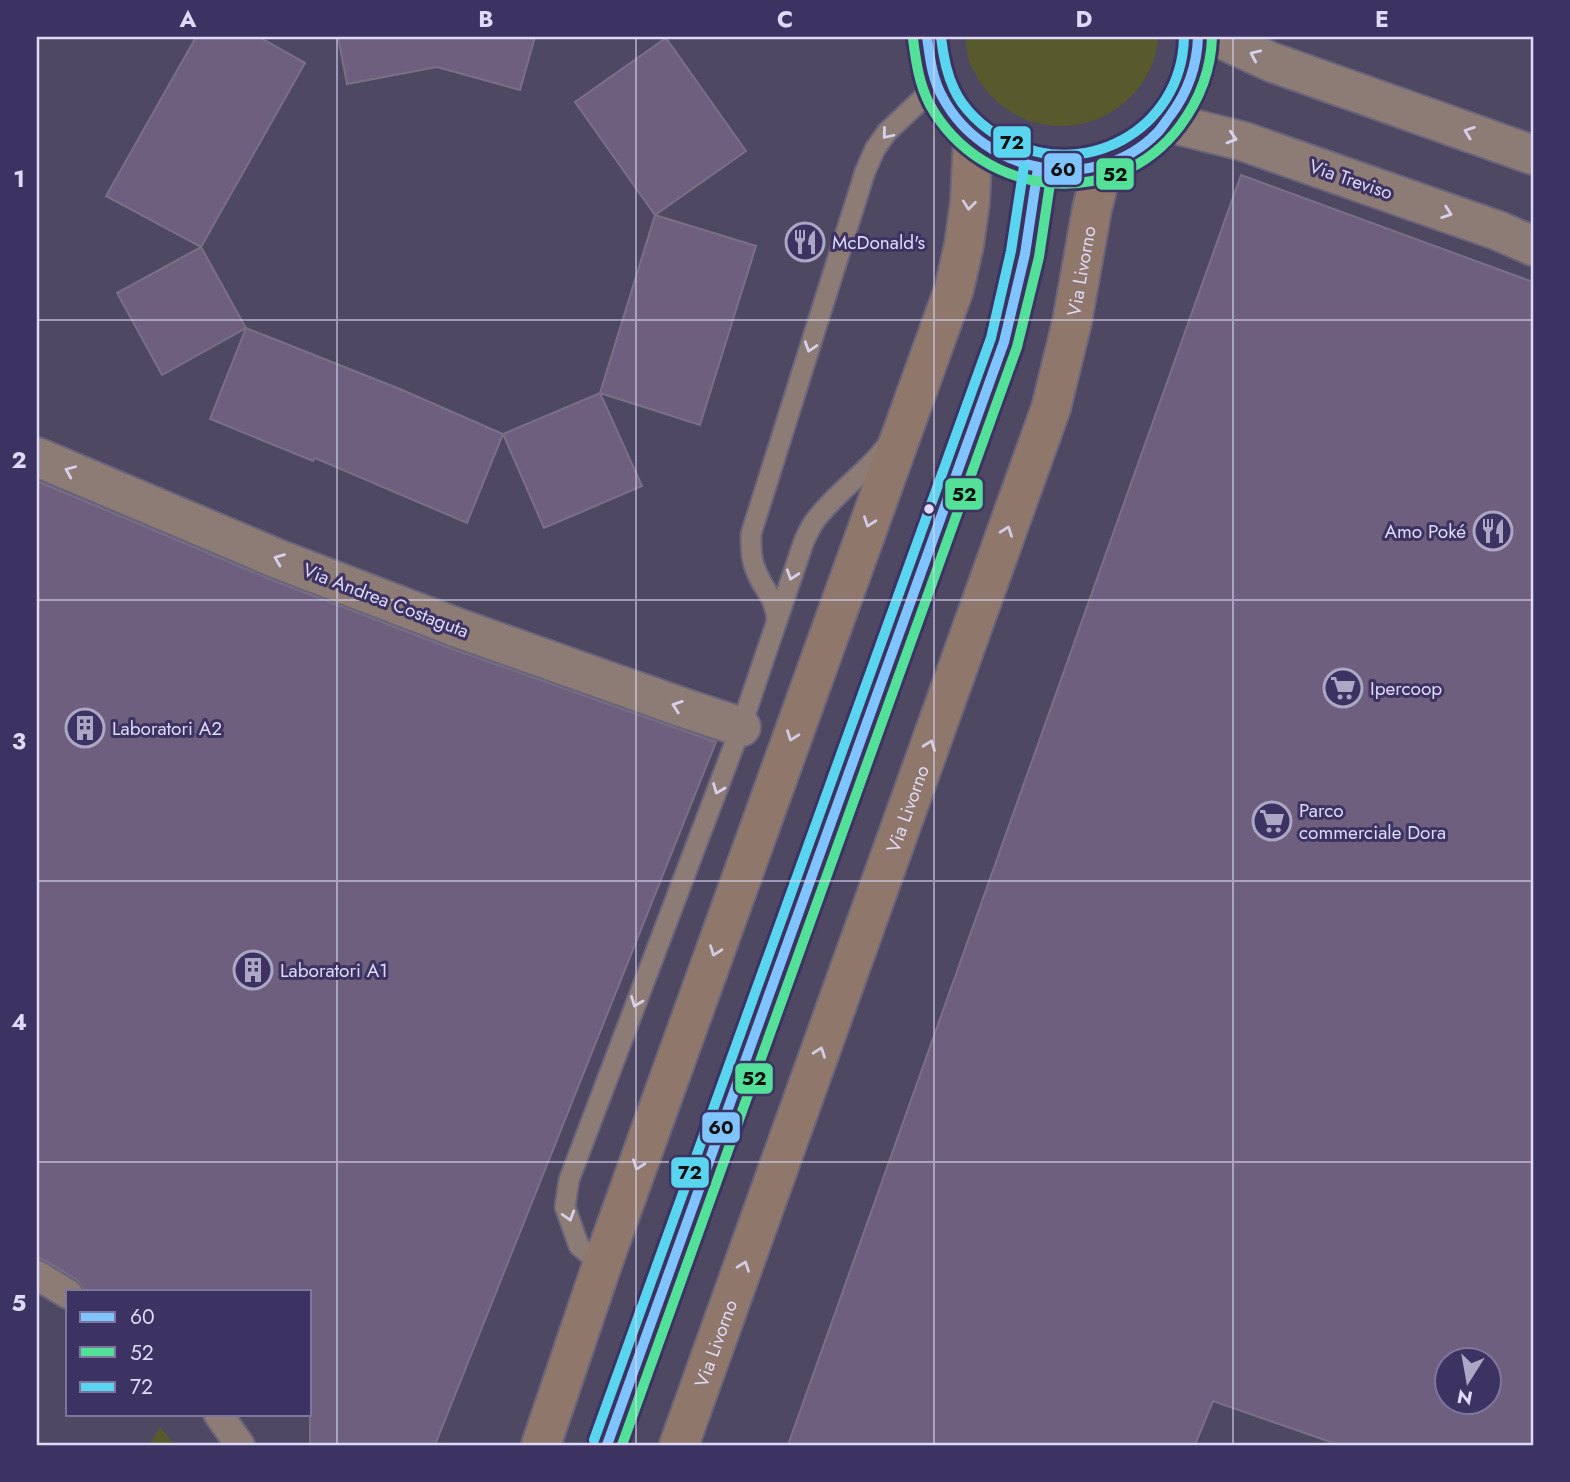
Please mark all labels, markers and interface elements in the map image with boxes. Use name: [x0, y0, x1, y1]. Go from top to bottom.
text: A: [179, 2, 197, 36]
text: B: [478, 2, 494, 36]
text: C: [777, 2, 793, 36]
text: D: [1076, 2, 1093, 36]
text: E: [1375, 2, 1389, 36]
one-way arrow: [1250, 49, 1262, 63]
line badge: 72: [992, 125, 1032, 159]
one-way arrow: [883, 126, 895, 139]
one-way arrow: [1463, 126, 1475, 140]
text: 72: [1000, 129, 1024, 156]
one-way arrow: [1226, 130, 1238, 144]
line badge: 60: [1043, 152, 1083, 186]
street label: Via Treviso: [1305, 153, 1396, 206]
text: 60: [1050, 156, 1076, 183]
line badge: 52: [1095, 157, 1135, 191]
text: 52: [1103, 161, 1127, 188]
text: 1: [13, 162, 25, 196]
one-way arrow: [962, 200, 977, 211]
one-way arrow: [1440, 205, 1452, 219]
restaurant icon: McDonald's: [784, 221, 826, 263]
street label: Via Livorno: [1060, 224, 1103, 318]
place label: McDonald's: [832, 229, 926, 256]
one-way arrow: [804, 340, 819, 352]
text: 2: [11, 443, 27, 477]
one-way arrow: [64, 466, 76, 480]
line badge: 52: [944, 477, 984, 511]
text: 52: [952, 481, 976, 508]
unlabelled marker: [922, 502, 936, 516]
restaurant icon: Amo Poké: [1472, 510, 1514, 552]
one-way arrow: [863, 516, 877, 528]
place label: Amo Poké: [1384, 518, 1466, 545]
one-way arrow: [999, 526, 1013, 538]
one-way arrow: [274, 554, 286, 568]
street label: Via Andrea Costaguta: [299, 556, 473, 645]
one-way arrow: [786, 568, 800, 580]
supermarket icon: Ipercoop: [1322, 667, 1364, 709]
place label: Ipercoop: [1370, 675, 1442, 702]
one-way arrow: [671, 700, 683, 714]
building icon: Laboratori A2: [64, 707, 106, 749]
place label: Laboratori A2: [112, 715, 222, 742]
text: 3: [12, 724, 26, 758]
one-way arrow: [786, 730, 800, 742]
one-way arrow: [922, 740, 936, 752]
street label: Via Livorno: [880, 761, 936, 856]
one-way arrow: [712, 783, 726, 795]
place label: Parco commerciale Dora: [1299, 797, 1446, 846]
supermarket icon: Parco commerciale Dora: [1251, 800, 1293, 842]
one-way arrow: [709, 944, 723, 956]
building icon: Laboratori A1: [232, 949, 274, 991]
place label: Laboratori A1: [280, 957, 388, 984]
one-way arrow: [631, 995, 645, 1007]
text: 4: [11, 1005, 27, 1039]
one-way arrow: [812, 1046, 826, 1058]
line badge: 52: [734, 1062, 774, 1095]
text: 52: [742, 1065, 766, 1092]
line badge: 60: [701, 1111, 741, 1144]
text: 60: [708, 1114, 734, 1141]
line badge: 72: [670, 1156, 710, 1189]
one-way arrow: [633, 1158, 647, 1170]
text: 72: [678, 1159, 702, 1186]
one-way arrow: [560, 1210, 575, 1222]
one-way arrow: [735, 1260, 749, 1272]
text: 5: [12, 1286, 26, 1320]
legend: [66, 1290, 312, 1416]
street label: Via Livorno: [688, 1296, 744, 1391]
text: 60: [130, 1302, 155, 1332]
text: 52: [130, 1338, 154, 1368]
north arrow: [1434, 1346, 1504, 1416]
text: 72: [130, 1372, 153, 1402]
text: N: [1455, 1383, 1475, 1412]

